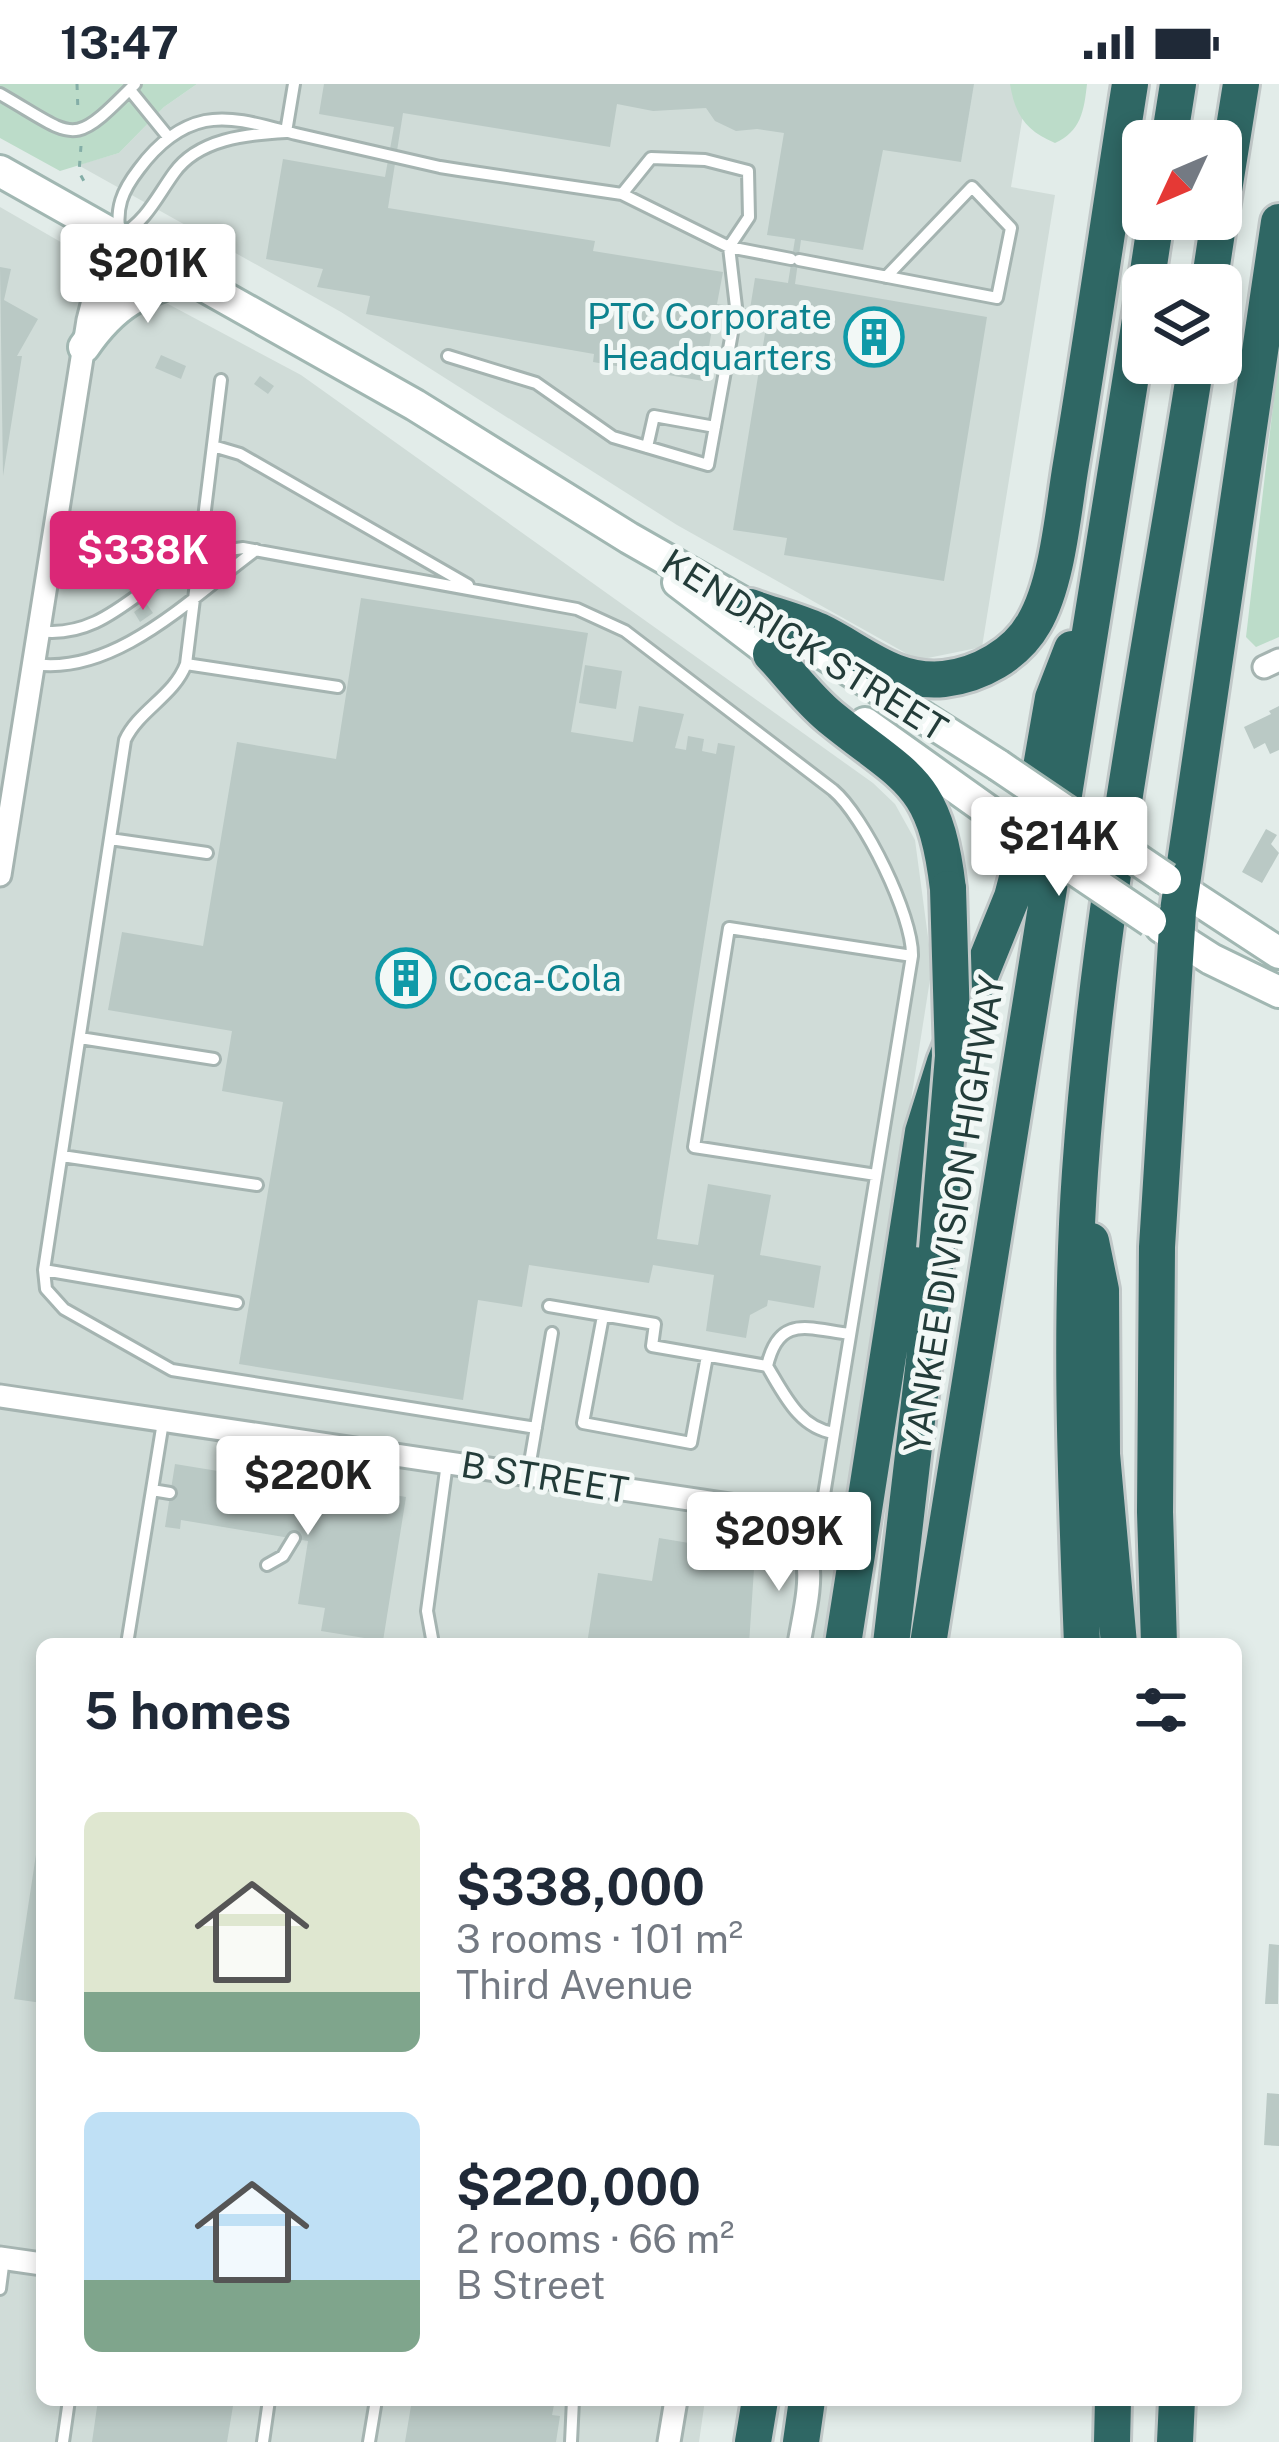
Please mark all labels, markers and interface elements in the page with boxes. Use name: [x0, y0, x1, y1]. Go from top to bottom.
text: 13:47: [60, 16, 179, 69]
north arrow: [1122, 120, 1242, 240]
map controls: [1122, 120, 1242, 384]
pin: $201K: [64, 224, 232, 326]
text: $201K: [87, 240, 209, 286]
button: layers: [1122, 264, 1242, 384]
place label: PTC Corporate Headquarters: [587, 295, 832, 378]
building icon: PTC Corporate Headquarters: [843, 306, 905, 368]
pin: $338K: [59, 511, 227, 613]
text: $338K: [77, 527, 209, 573]
street label: KENDRICK STREET: [655, 540, 955, 750]
pin: $214K: [975, 797, 1143, 899]
text: $214K: [998, 813, 1120, 859]
building icon: Coca-Cola: [375, 947, 437, 1009]
place label: Coca-Cola: [448, 957, 622, 999]
street label: YANKEE DIVISION HIGHWAY: [896, 972, 1013, 1456]
pin: $220K: [224, 1436, 392, 1538]
street label: B STREET: [458, 1443, 632, 1511]
text: $220K: [243, 1452, 373, 1498]
pin: $209K: [695, 1492, 863, 1594]
text: $209K: [714, 1508, 844, 1554]
icon: filters: [1128, 1677, 1194, 1743]
text: 5 homes: [84, 1681, 291, 1740]
text: $338,000: [456, 1857, 705, 1916]
icon: home: [180, 1860, 324, 2004]
text: 3 rooms · 101 m²: [456, 1916, 743, 1962]
text: Third Avenue: [456, 1962, 693, 2008]
text: $220,000: [456, 2157, 701, 2216]
icon: home: [180, 2160, 324, 2304]
text: 2 rooms · 66 m²: [456, 2216, 734, 2262]
text: B Street: [456, 2262, 606, 2308]

